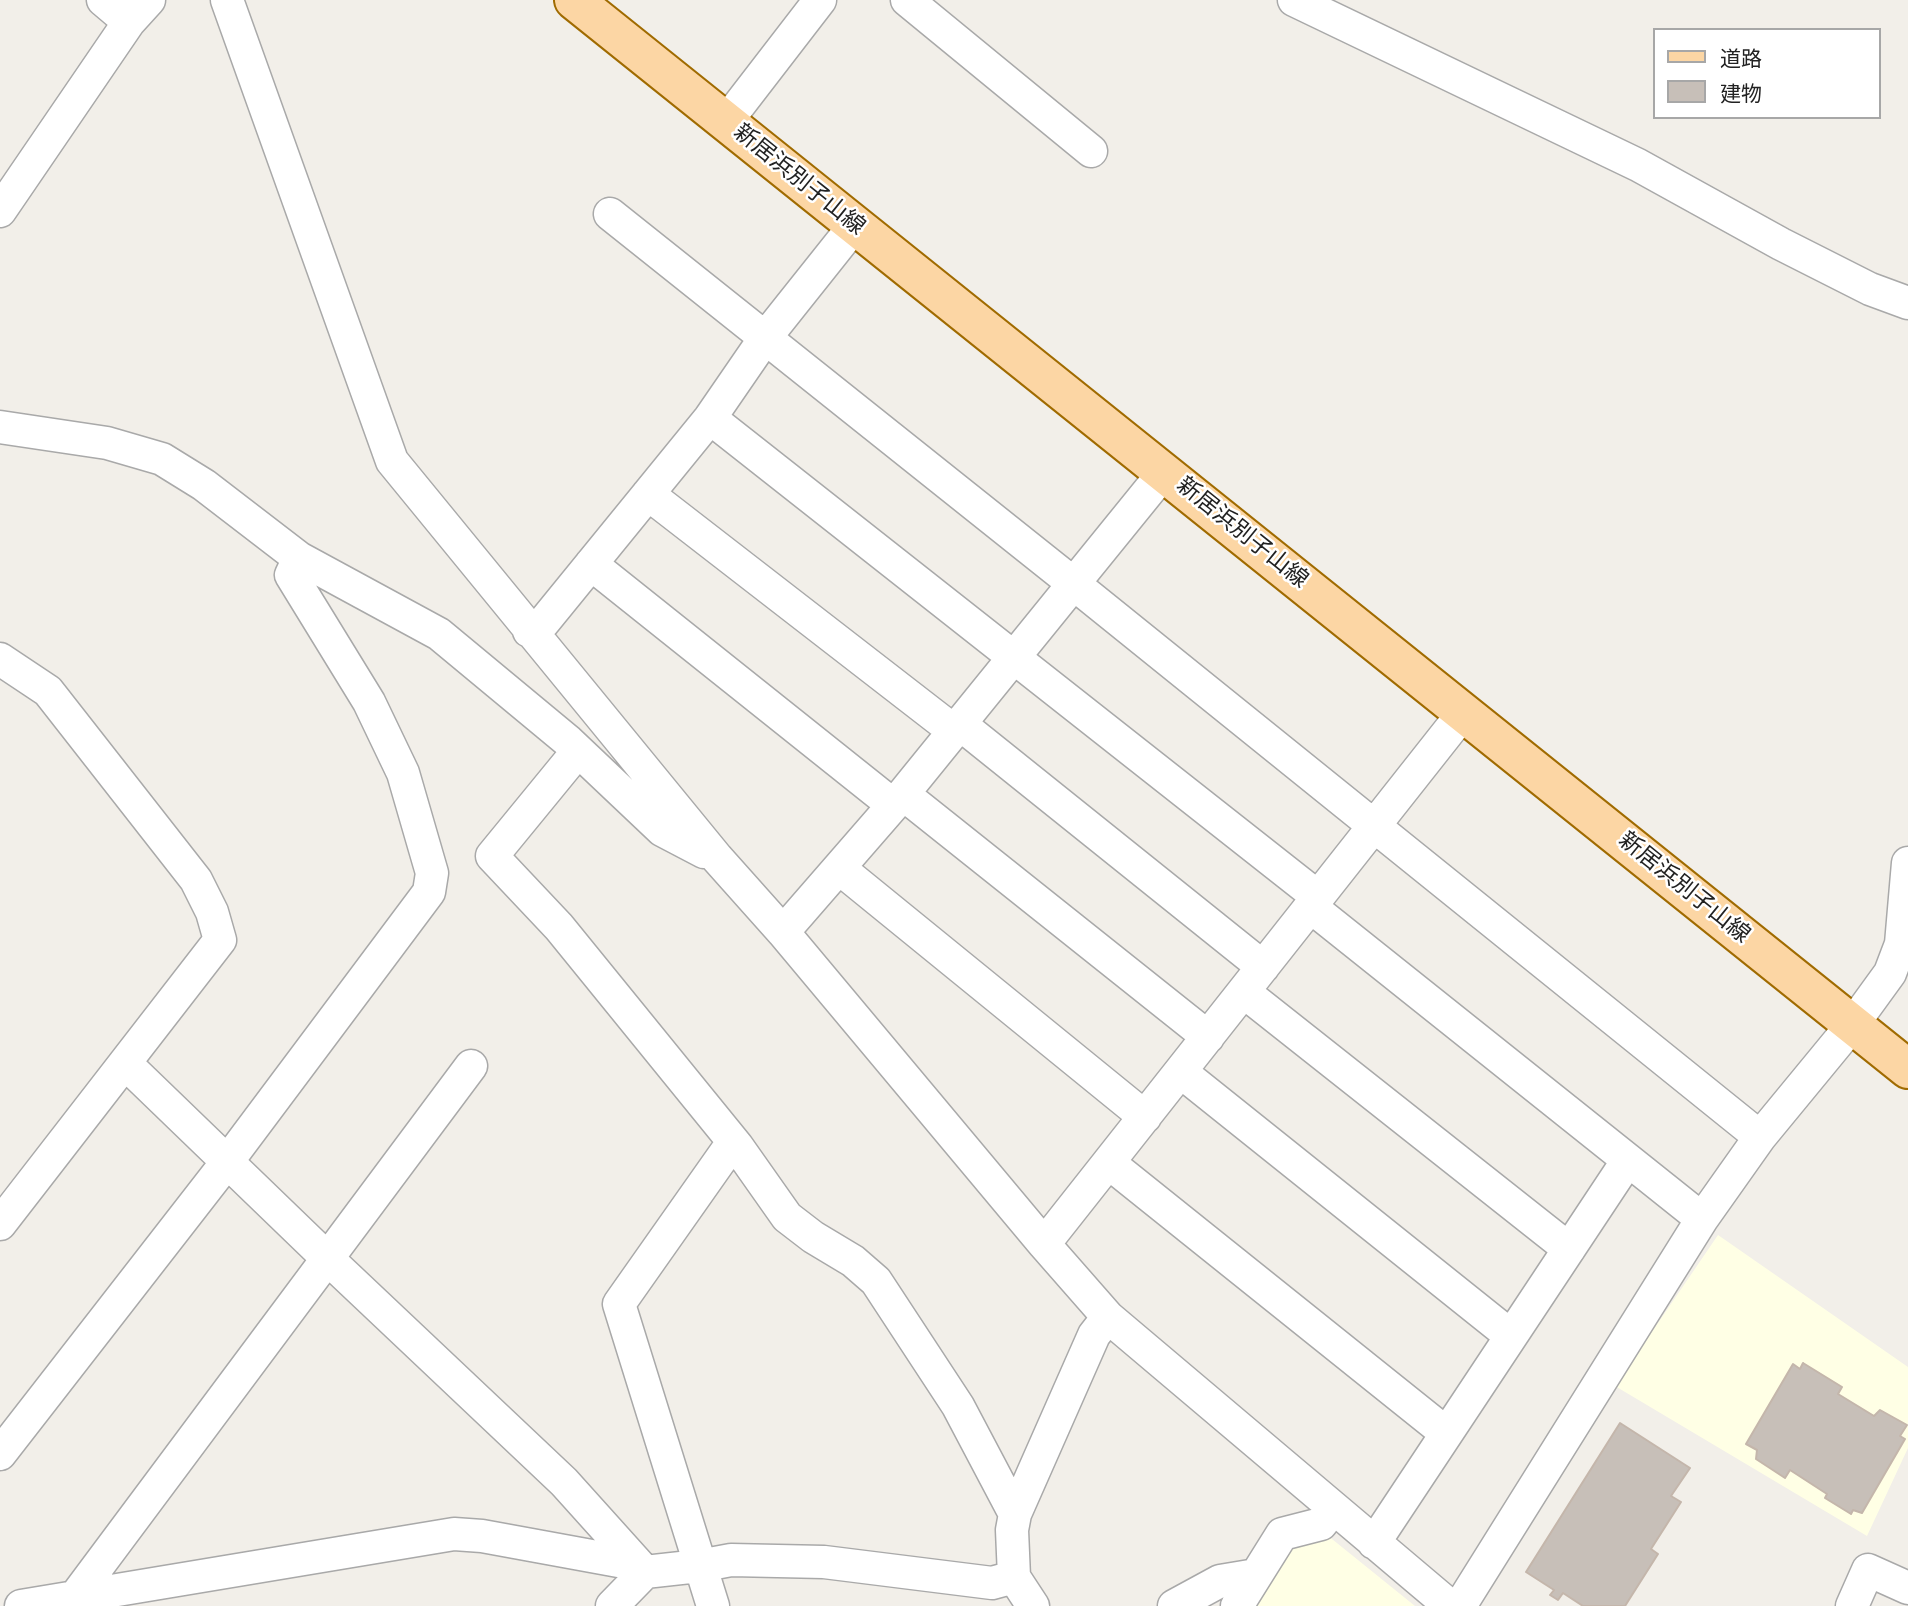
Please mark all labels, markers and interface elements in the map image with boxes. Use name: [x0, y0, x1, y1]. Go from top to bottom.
legend: [1652, 28, 1880, 119]
text: 道路: [1720, 45, 1762, 72]
text: 建物: [1720, 80, 1762, 107]
street label: 新居浜別子山線: [728, 119, 870, 241]
street label: 新居浜別子山線: [1171, 472, 1313, 594]
street label: 新居浜別子山線: [1613, 827, 1755, 949]

